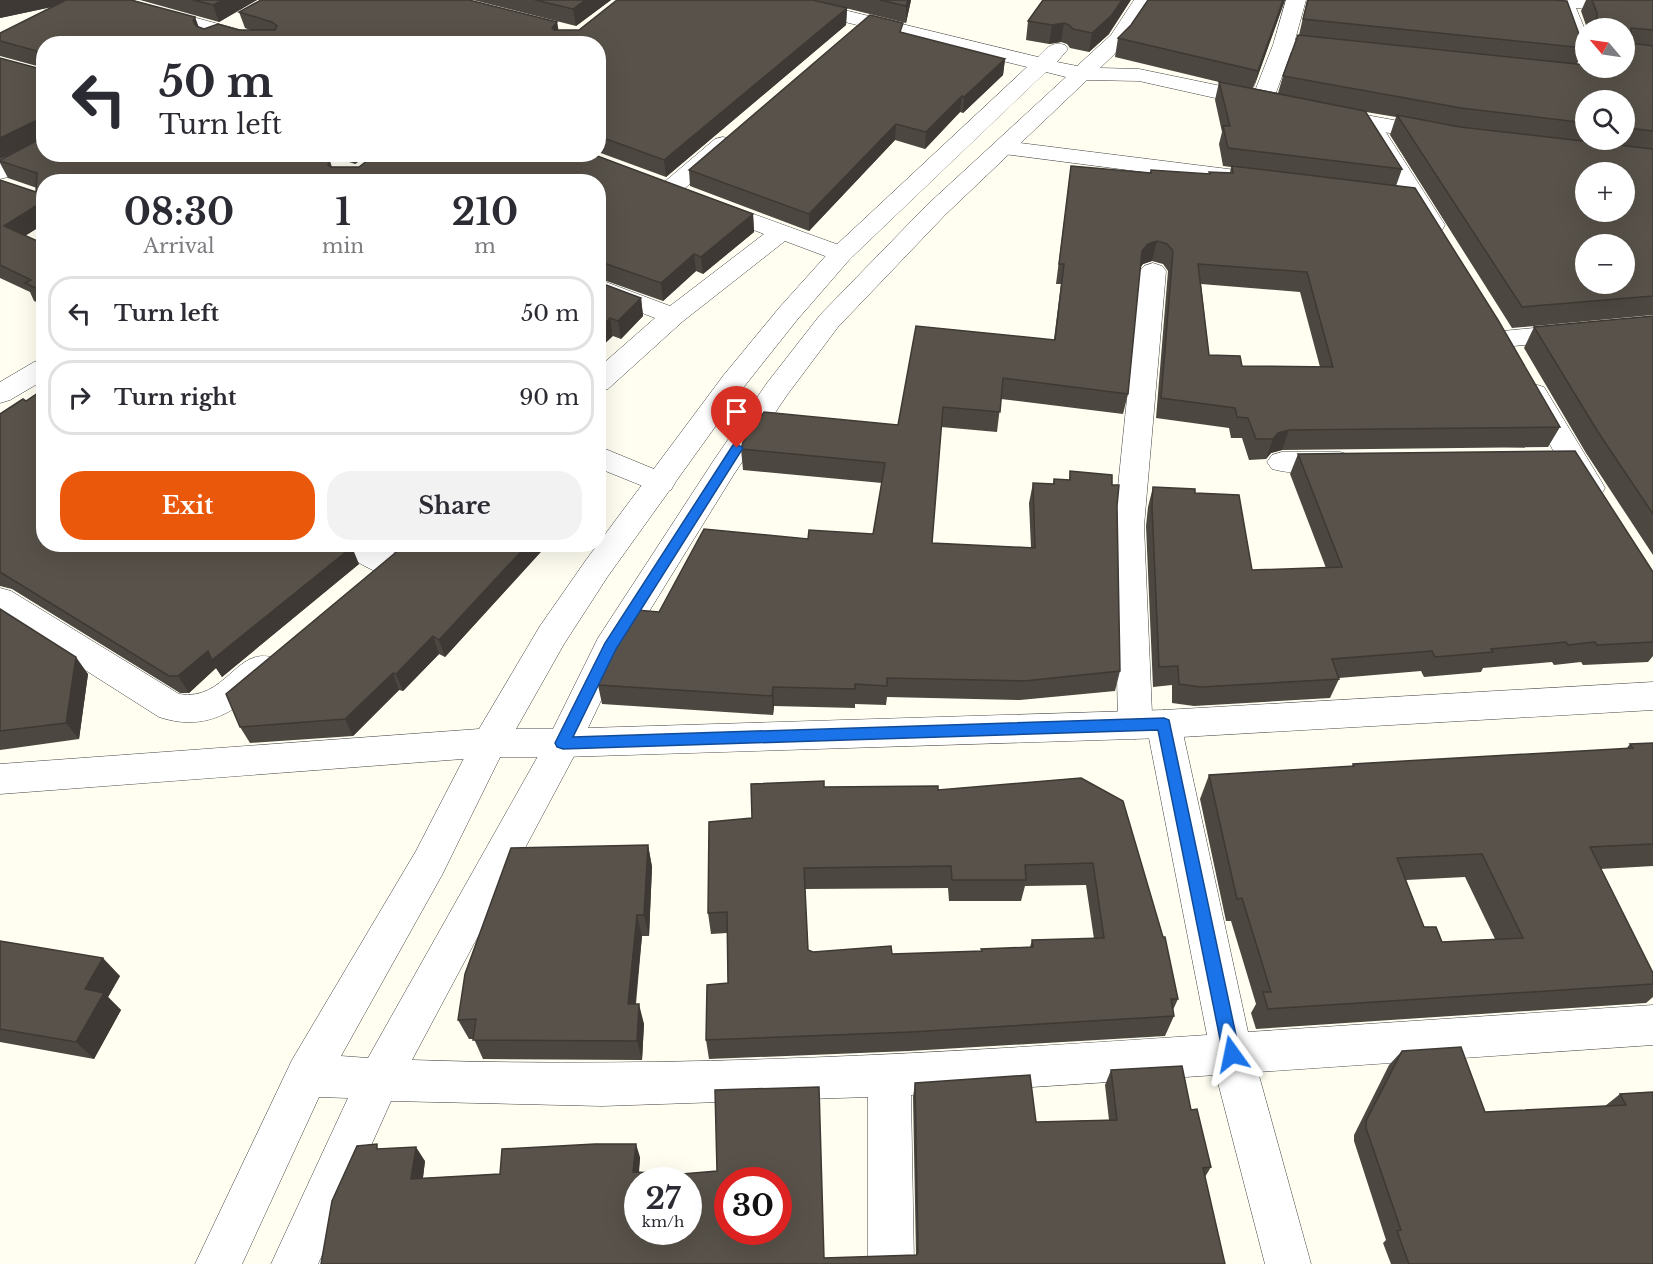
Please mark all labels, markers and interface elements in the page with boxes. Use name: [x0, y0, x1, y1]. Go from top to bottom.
north arrow: [1575, 18, 1635, 78]
map controls: [1575, 18, 1635, 294]
text: 50 m: [159, 56, 273, 108]
icon: left: [60, 60, 138, 138]
button: search: [1575, 90, 1635, 150]
text: Turn left: [159, 108, 282, 141]
button: +: [1575, 162, 1635, 222]
text: 08:30: [124, 190, 234, 235]
text: 1: [335, 190, 351, 235]
text: 210: [452, 190, 518, 235]
text: Arrival: [144, 234, 214, 258]
text: min: [322, 234, 364, 258]
text: m: [474, 234, 496, 258]
button: −: [1575, 234, 1635, 294]
icon: left: [63, 297, 96, 330]
text: Turn left: [114, 300, 219, 327]
text: 50 m: [521, 300, 579, 327]
icon: right: [63, 381, 96, 414]
text: Turn right: [114, 384, 236, 411]
text: 90 m: [519, 384, 579, 411]
pin: [711, 386, 762, 448]
icon: arrive: [720, 395, 753, 428]
button: Exit: [60, 471, 315, 540]
button: Share: [327, 471, 582, 540]
position arrow: [1200, 1022, 1264, 1086]
speed limit sign: 30: [714, 1167, 792, 1245]
text: 27: [645, 1180, 681, 1217]
text: km/h: [642, 1212, 684, 1231]

